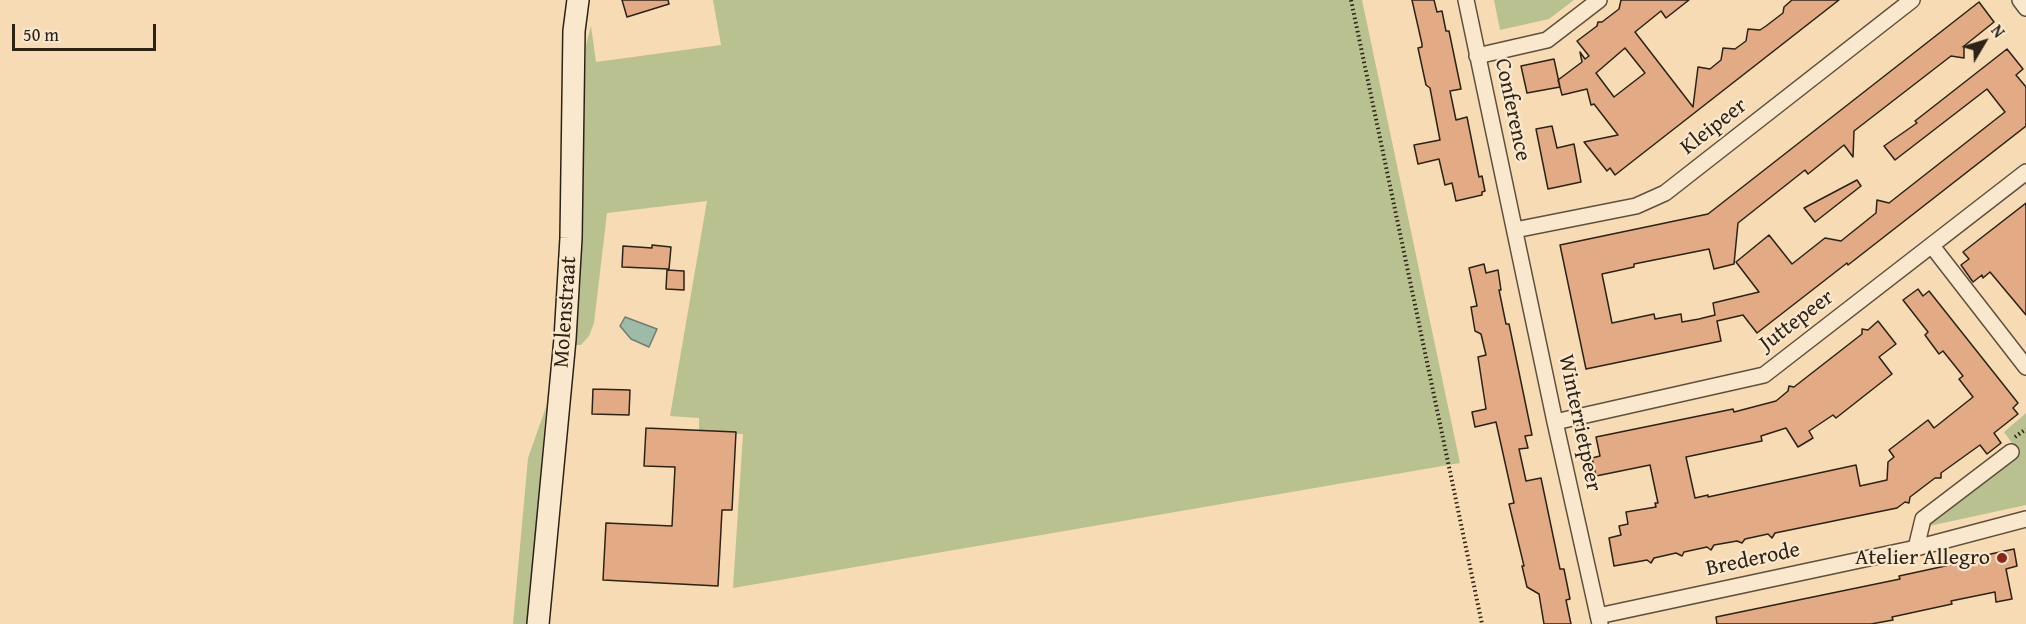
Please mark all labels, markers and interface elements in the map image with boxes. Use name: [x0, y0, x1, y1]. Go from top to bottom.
scale bar: [15, 12, 159, 50]
north arrow: [1954, 12, 2014, 72]
text: N: [1985, 19, 2011, 43]
text: 50 m: [23, 21, 59, 48]
street label: Conference: [1488, 56, 1536, 164]
street label: Kleipeer: [1675, 93, 1753, 161]
street label: Molenstraat: [549, 255, 583, 369]
street label: Juttepeer: [1755, 284, 1839, 358]
street label: Winterrietpeer: [1552, 352, 1606, 494]
street label: Brederode: [1703, 537, 1803, 583]
place label: Atelier Allegro: [1855, 545, 1990, 571]
marker: Atelier Allegro: [1995, 551, 2009, 565]

